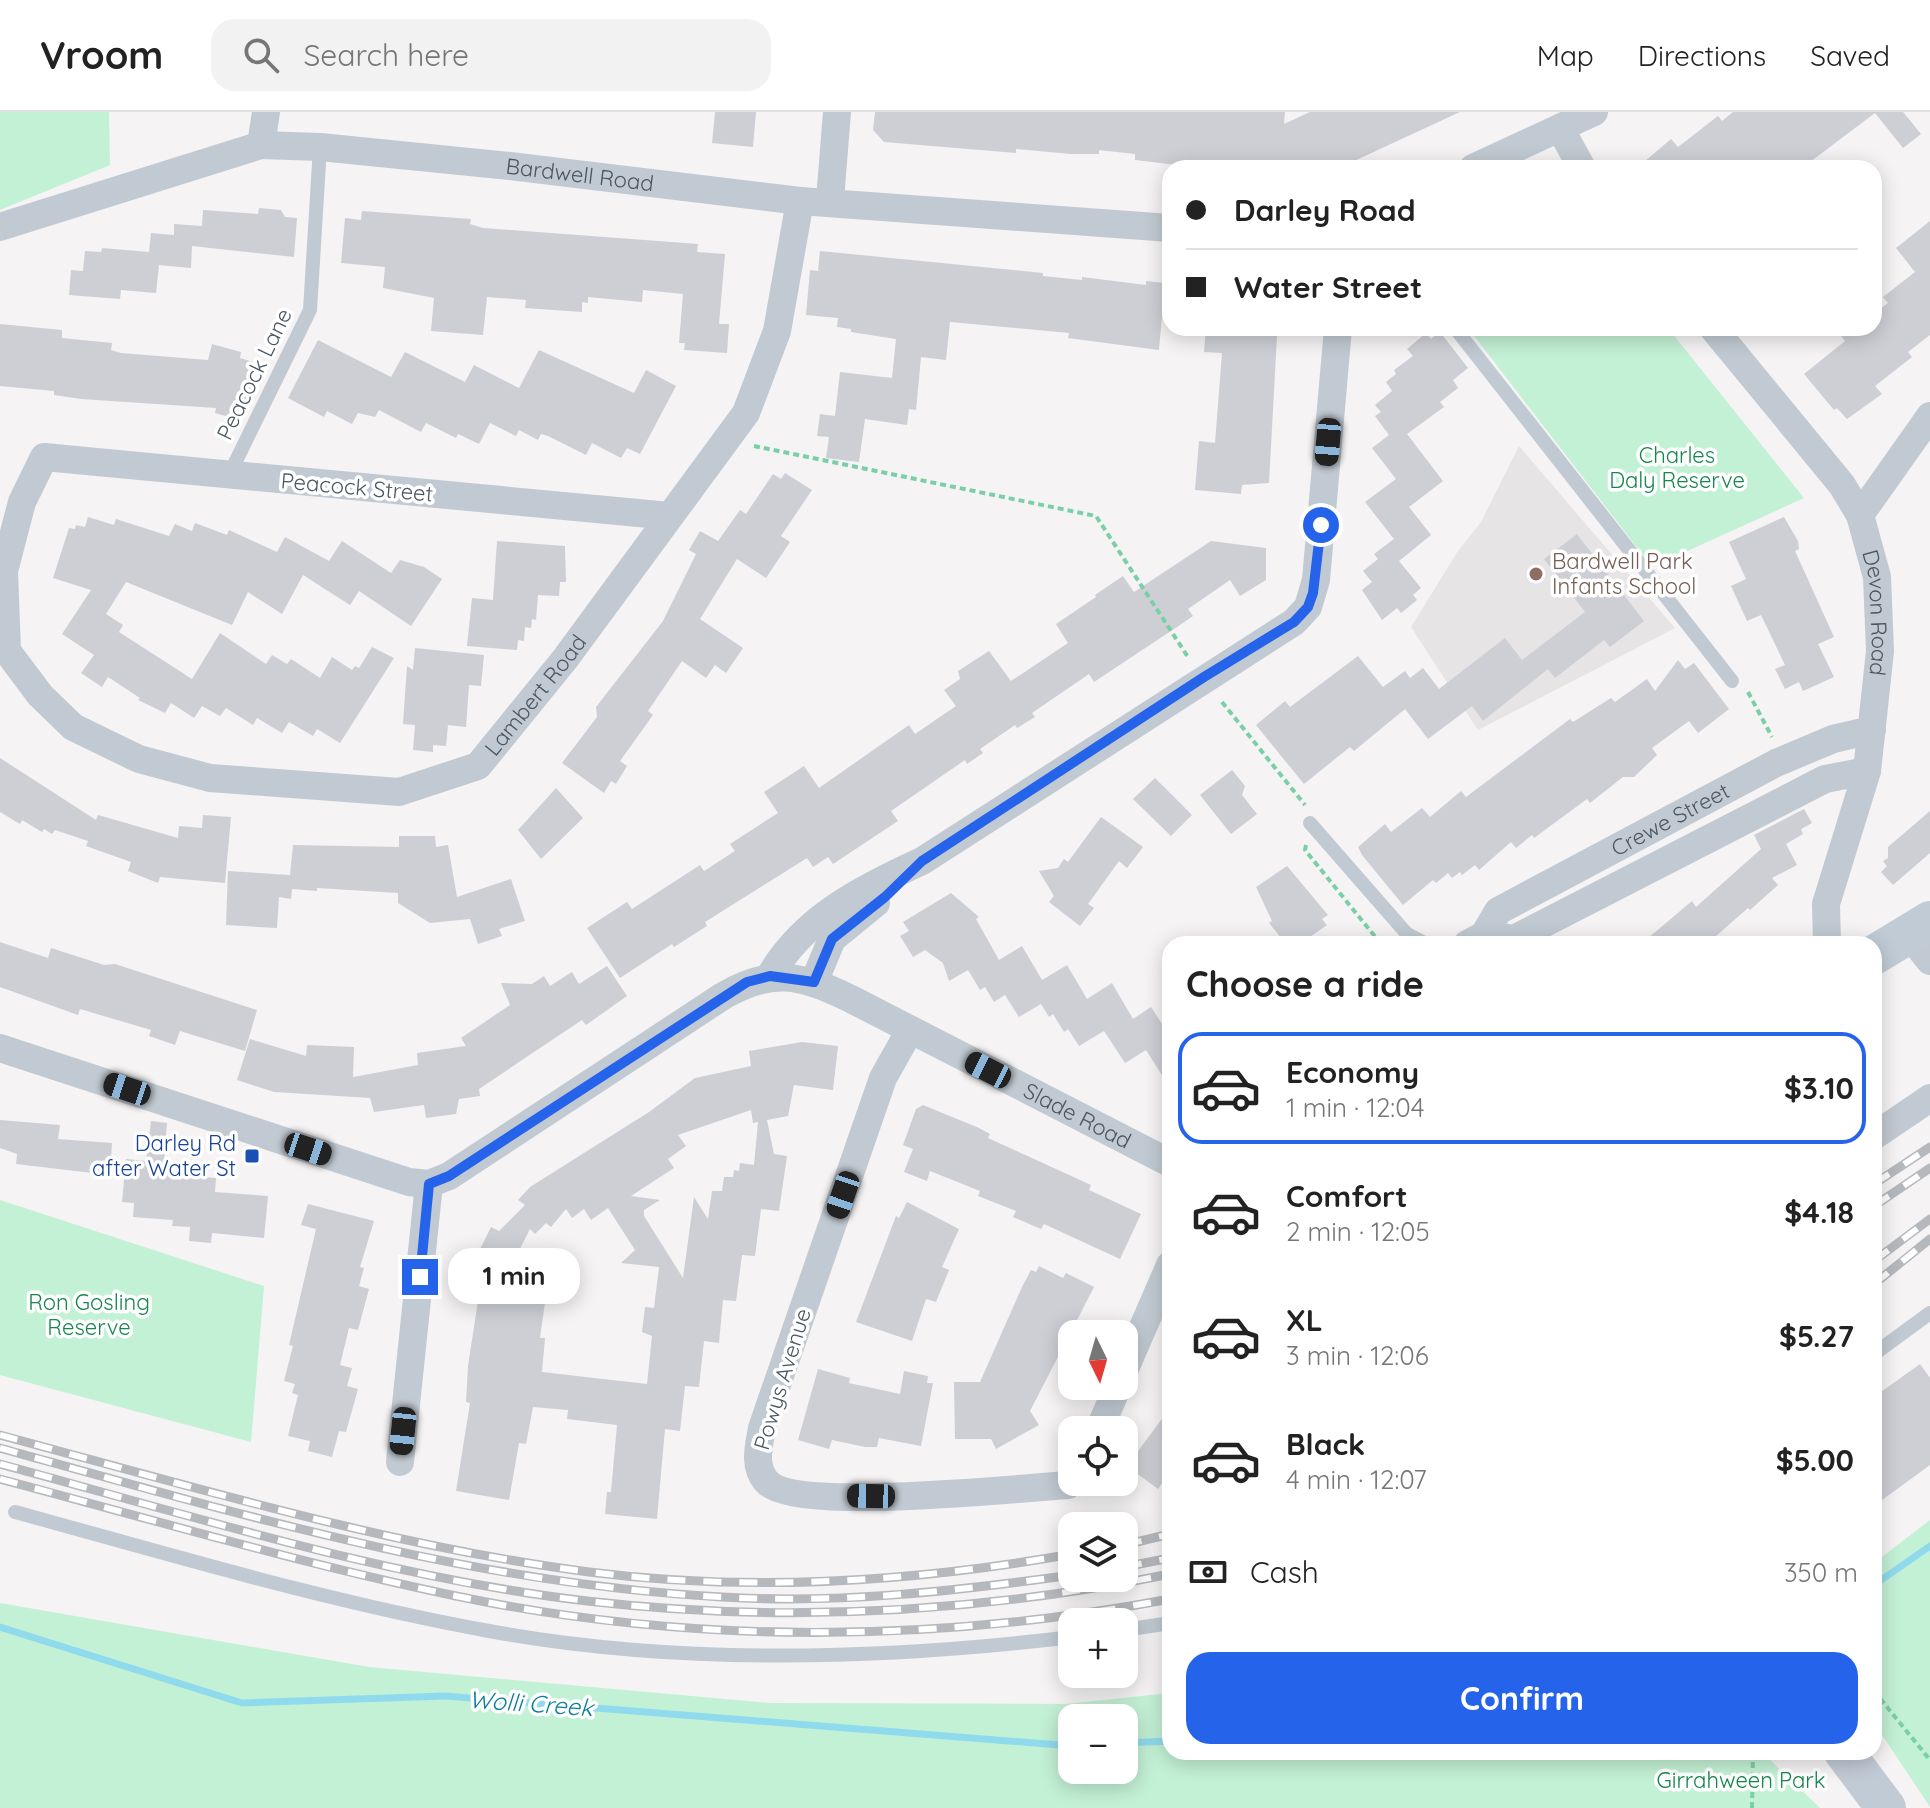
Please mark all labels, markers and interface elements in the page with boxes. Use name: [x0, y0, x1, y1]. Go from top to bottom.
search box: [211, 19, 771, 91]
text: Vroom: [40, 31, 163, 79]
icon: search: [239, 33, 283, 77]
text: Search here: [303, 36, 469, 74]
text: Map: [1537, 38, 1594, 73]
text: Directions: [1638, 38, 1766, 73]
text: Saved: [1810, 38, 1890, 73]
street label: Bardwell Road: [504, 152, 655, 197]
text: Darley Road: [1234, 191, 1416, 229]
text: Water Street: [1234, 268, 1422, 306]
street label: Peacock Lane: [210, 304, 298, 444]
car: [1314, 417, 1342, 467]
park label: Charles Daly Reserve: [1609, 441, 1745, 494]
street label: Peacock Street: [280, 466, 434, 508]
route start: [1303, 507, 1339, 543]
place label: Bardwell Park Infants School: [1552, 547, 1696, 600]
street label: Devon Road: [1856, 547, 1894, 677]
marker: Bardwell Park Infants School: [1527, 565, 1545, 583]
street label: Lambert Road: [478, 629, 592, 761]
street label: Crewe Street: [1606, 776, 1734, 862]
text: Choose a ride: [1186, 961, 1424, 1006]
car: [961, 1048, 1015, 1092]
icon: car: [1190, 1052, 1262, 1124]
text: Economy: [1286, 1053, 1419, 1091]
text: $3.10: [1784, 1069, 1854, 1107]
car: [100, 1070, 154, 1108]
street label: Slade Road: [1019, 1076, 1136, 1155]
text: 1 min · 12:04: [1286, 1091, 1424, 1124]
place label: Darley Rd after Water St: [92, 1129, 236, 1182]
car: [281, 1130, 335, 1168]
marker: Darley Rd after Water St: [243, 1147, 261, 1165]
car: [824, 1168, 862, 1222]
icon: car: [1190, 1176, 1262, 1248]
text: Comfort: [1286, 1177, 1407, 1215]
text: $4.18: [1784, 1193, 1854, 1231]
text: 2 min · 12:05: [1286, 1215, 1430, 1248]
callout: 1 min: [448, 1249, 580, 1305]
route end: [402, 1259, 438, 1295]
text: 1 min: [483, 1259, 546, 1292]
park label: Ron Gosling Reserve: [28, 1288, 150, 1341]
icon: car: [1190, 1300, 1262, 1372]
text: XL: [1286, 1301, 1323, 1339]
street label: Powys Avenue: [747, 1305, 817, 1453]
text: $5.27: [1779, 1317, 1854, 1355]
north arrow: [1058, 1320, 1138, 1400]
map controls: [1058, 1320, 1138, 1784]
text: 3 min · 12:06: [1286, 1339, 1429, 1372]
car: [389, 1406, 417, 1456]
button: locate: [1058, 1416, 1138, 1496]
icon: car: [1190, 1424, 1262, 1496]
text: Black: [1286, 1425, 1365, 1463]
text: $5.00: [1776, 1441, 1854, 1479]
text: 4 min · 12:07: [1286, 1463, 1427, 1496]
car: [847, 1484, 895, 1508]
button: layers: [1058, 1512, 1138, 1592]
icon: cash: [1186, 1550, 1230, 1594]
text: Cash: [1250, 1553, 1319, 1591]
text: 350 m: [1784, 1556, 1858, 1589]
button: +: [1058, 1608, 1138, 1688]
button: Confirm: [1186, 1652, 1858, 1744]
water label: Wolli Creek: [468, 1684, 596, 1722]
button: −: [1058, 1704, 1138, 1784]
park label: Girrahween Park: [1656, 1766, 1826, 1794]

